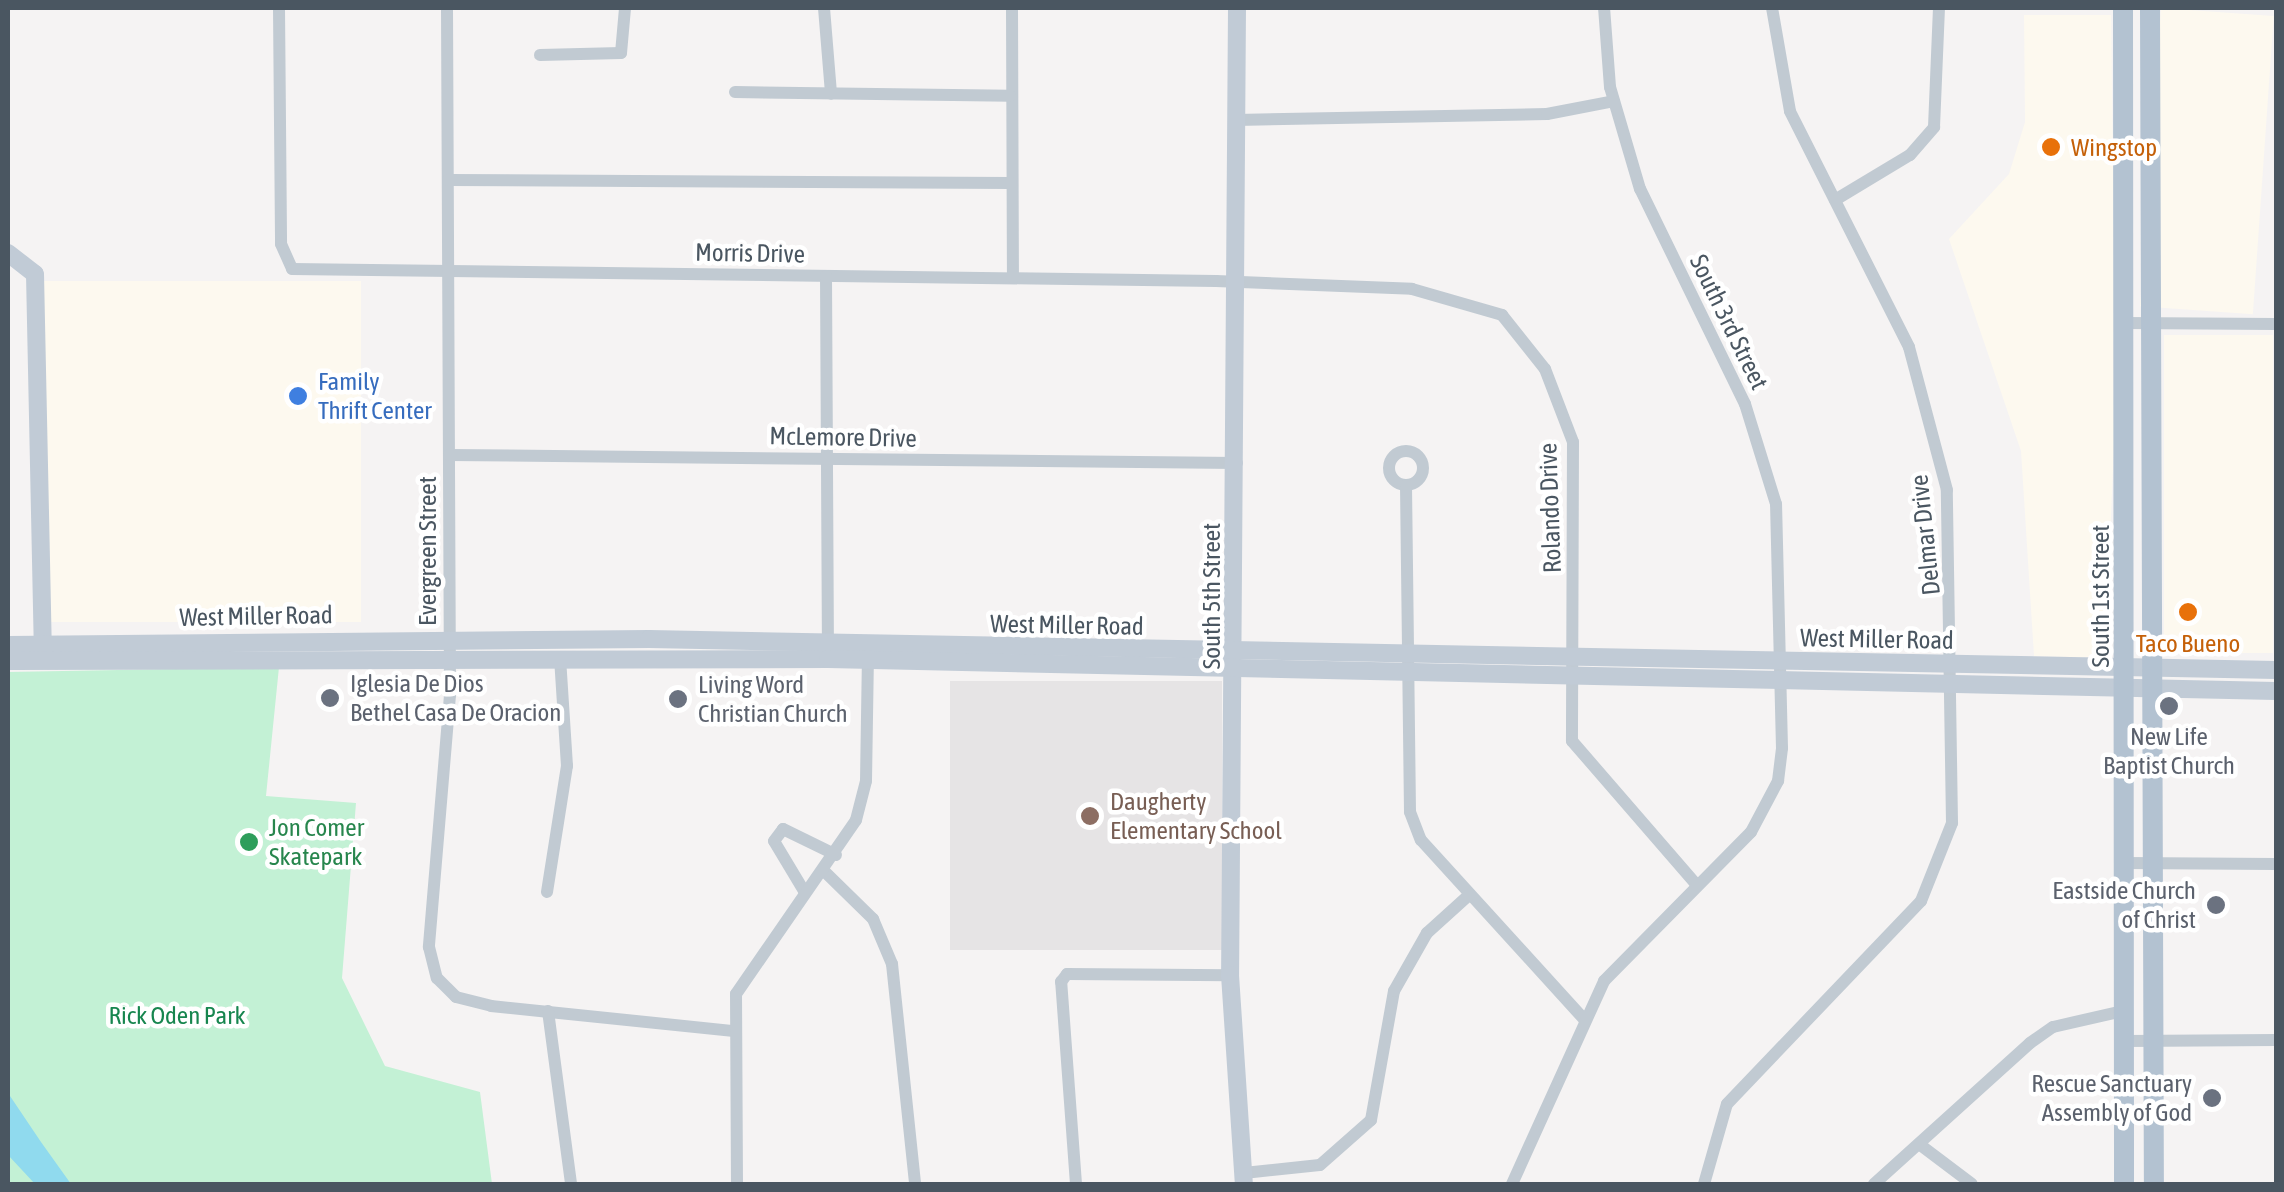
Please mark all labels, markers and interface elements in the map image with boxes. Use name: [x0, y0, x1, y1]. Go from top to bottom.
place label: Wingstop: [2071, 132, 2157, 162]
marker: Wingstop: [2040, 136, 2062, 158]
street label: Morris Drive: [695, 237, 805, 269]
street label: South 3rd Street: [1683, 250, 1775, 394]
place label: Family Thrift Center: [318, 367, 432, 426]
marker: Family Thrift Center: [287, 385, 309, 407]
street label: McLemore Drive: [769, 421, 917, 453]
street label: Rolando Drive: [1533, 442, 1567, 574]
street label: Delmar Drive: [1904, 473, 1946, 597]
street label: Evergreen Street: [412, 476, 442, 626]
street label: South 5th Street: [1196, 523, 1226, 669]
street label: South 1st Street: [2085, 524, 2115, 668]
street label: West Miller Road: [179, 600, 333, 632]
marker: Taco Bueno: [2177, 601, 2199, 623]
street label: West Miller Road: [990, 609, 1144, 641]
street label: West Miller Road: [1800, 623, 1954, 655]
place label: Taco Bueno: [2136, 628, 2240, 658]
place label: Iglesia De Dios Bethel Casa De Oracion: [350, 669, 561, 728]
place label: Living Word Christian Church: [698, 670, 848, 729]
marker: Iglesia De Dios Bethel Casa De Oracion: [319, 687, 341, 709]
marker: Living Word Christian Church: [667, 688, 689, 710]
marker: New Life Baptist Church: [2158, 695, 2180, 717]
place label: New Life Baptist Church: [2103, 722, 2235, 781]
place label: Daugherty Elementary School: [1110, 787, 1282, 846]
marker: Daugherty Elementary School: [1079, 805, 1101, 827]
place label: Jon Comer Skatepark: [269, 813, 364, 872]
marker: Jon Comer Skatepark: [238, 831, 260, 853]
place label: Eastside Church of Christ: [2052, 876, 2196, 935]
marker: Eastside Church of Christ: [2205, 894, 2227, 916]
park label: Rick Oden Park: [108, 1000, 246, 1030]
place label: Rescue Sanctuary Assembly of God: [2031, 1069, 2192, 1128]
marker: Rescue Sanctuary Assembly of God: [2201, 1087, 2223, 1109]

